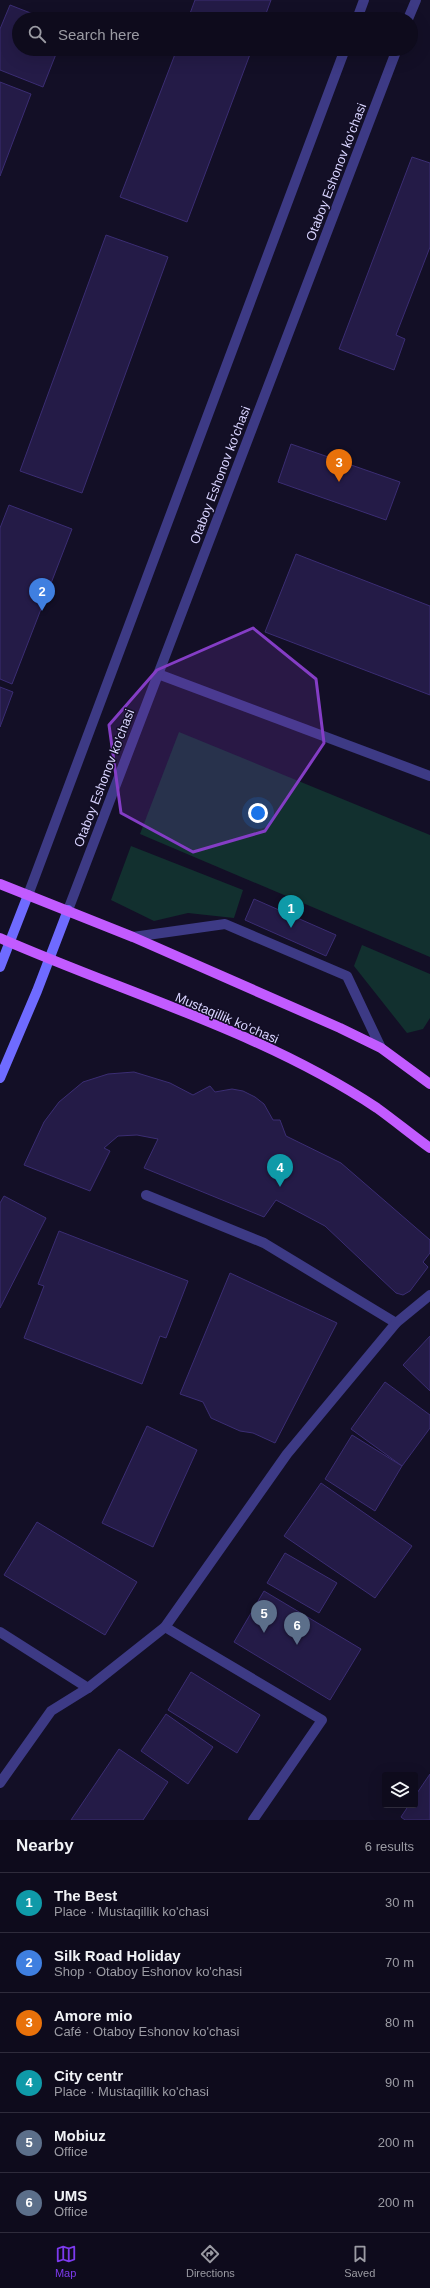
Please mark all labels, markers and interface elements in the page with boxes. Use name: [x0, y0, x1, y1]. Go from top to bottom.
search box: [12, 12, 418, 56]
icon: search: [26, 23, 48, 45]
text: Search here: [58, 26, 140, 43]
street label: Otaboy Eshonov ko'chasi: [303, 101, 369, 243]
street label: Otaboy Eshonov ko'chasi: [187, 404, 253, 546]
pin: 3: [326, 449, 352, 482]
pin: 2: [29, 578, 55, 611]
street label: Otaboy Eshonov ko'chasi: [71, 707, 137, 849]
your location: [248, 803, 268, 823]
pin: 1: [278, 895, 304, 928]
street label: Mustaqillik ko'chasi: [173, 989, 281, 1047]
pin: 4: [267, 1154, 293, 1187]
pin: 5: [251, 1600, 277, 1633]
pin: 6: [284, 1612, 310, 1645]
map controls: [382, 1772, 418, 1808]
button: layers: [382, 1772, 418, 1808]
text: Nearby: [16, 1836, 74, 1855]
text: 6 results: [365, 1839, 414, 1854]
text: The Best: [54, 1887, 117, 1904]
text: 1: [25, 1895, 33, 1910]
text: 30 m: [385, 1895, 414, 1910]
text: Place · Mustaqillik ko'chasi: [54, 1904, 209, 1919]
text: Silk Road Holiday: [54, 1947, 181, 1964]
text: 2: [25, 1955, 33, 1970]
text: 70 m: [385, 1955, 414, 1970]
text: Shop · Otaboy Eshonov ko'chasi: [54, 1964, 242, 1979]
text: Amore mio: [54, 2007, 132, 2024]
text: 3: [25, 2015, 33, 2030]
text: 80 m: [385, 2015, 414, 2030]
text: Café · Otaboy Eshonov ko'chasi: [54, 2024, 239, 2039]
text: City centr: [54, 2067, 123, 2084]
text: 4: [25, 2075, 33, 2090]
text: 90 m: [385, 2075, 414, 2090]
text: Place · Mustaqillik ko'chasi: [54, 2084, 209, 2099]
text: Mobiuz: [54, 2127, 106, 2144]
text: 5: [25, 2135, 33, 2150]
text: 200 m: [378, 2135, 414, 2150]
text: Office: [54, 2144, 88, 2159]
text: UMS: [54, 2187, 87, 2204]
text: 6: [25, 2195, 33, 2210]
text: 200 m: [378, 2195, 414, 2210]
text: Office: [54, 2204, 88, 2219]
tab: Map: [55, 2243, 77, 2279]
tab: Directions: [186, 2243, 235, 2279]
tab: Saved: [344, 2243, 375, 2279]

